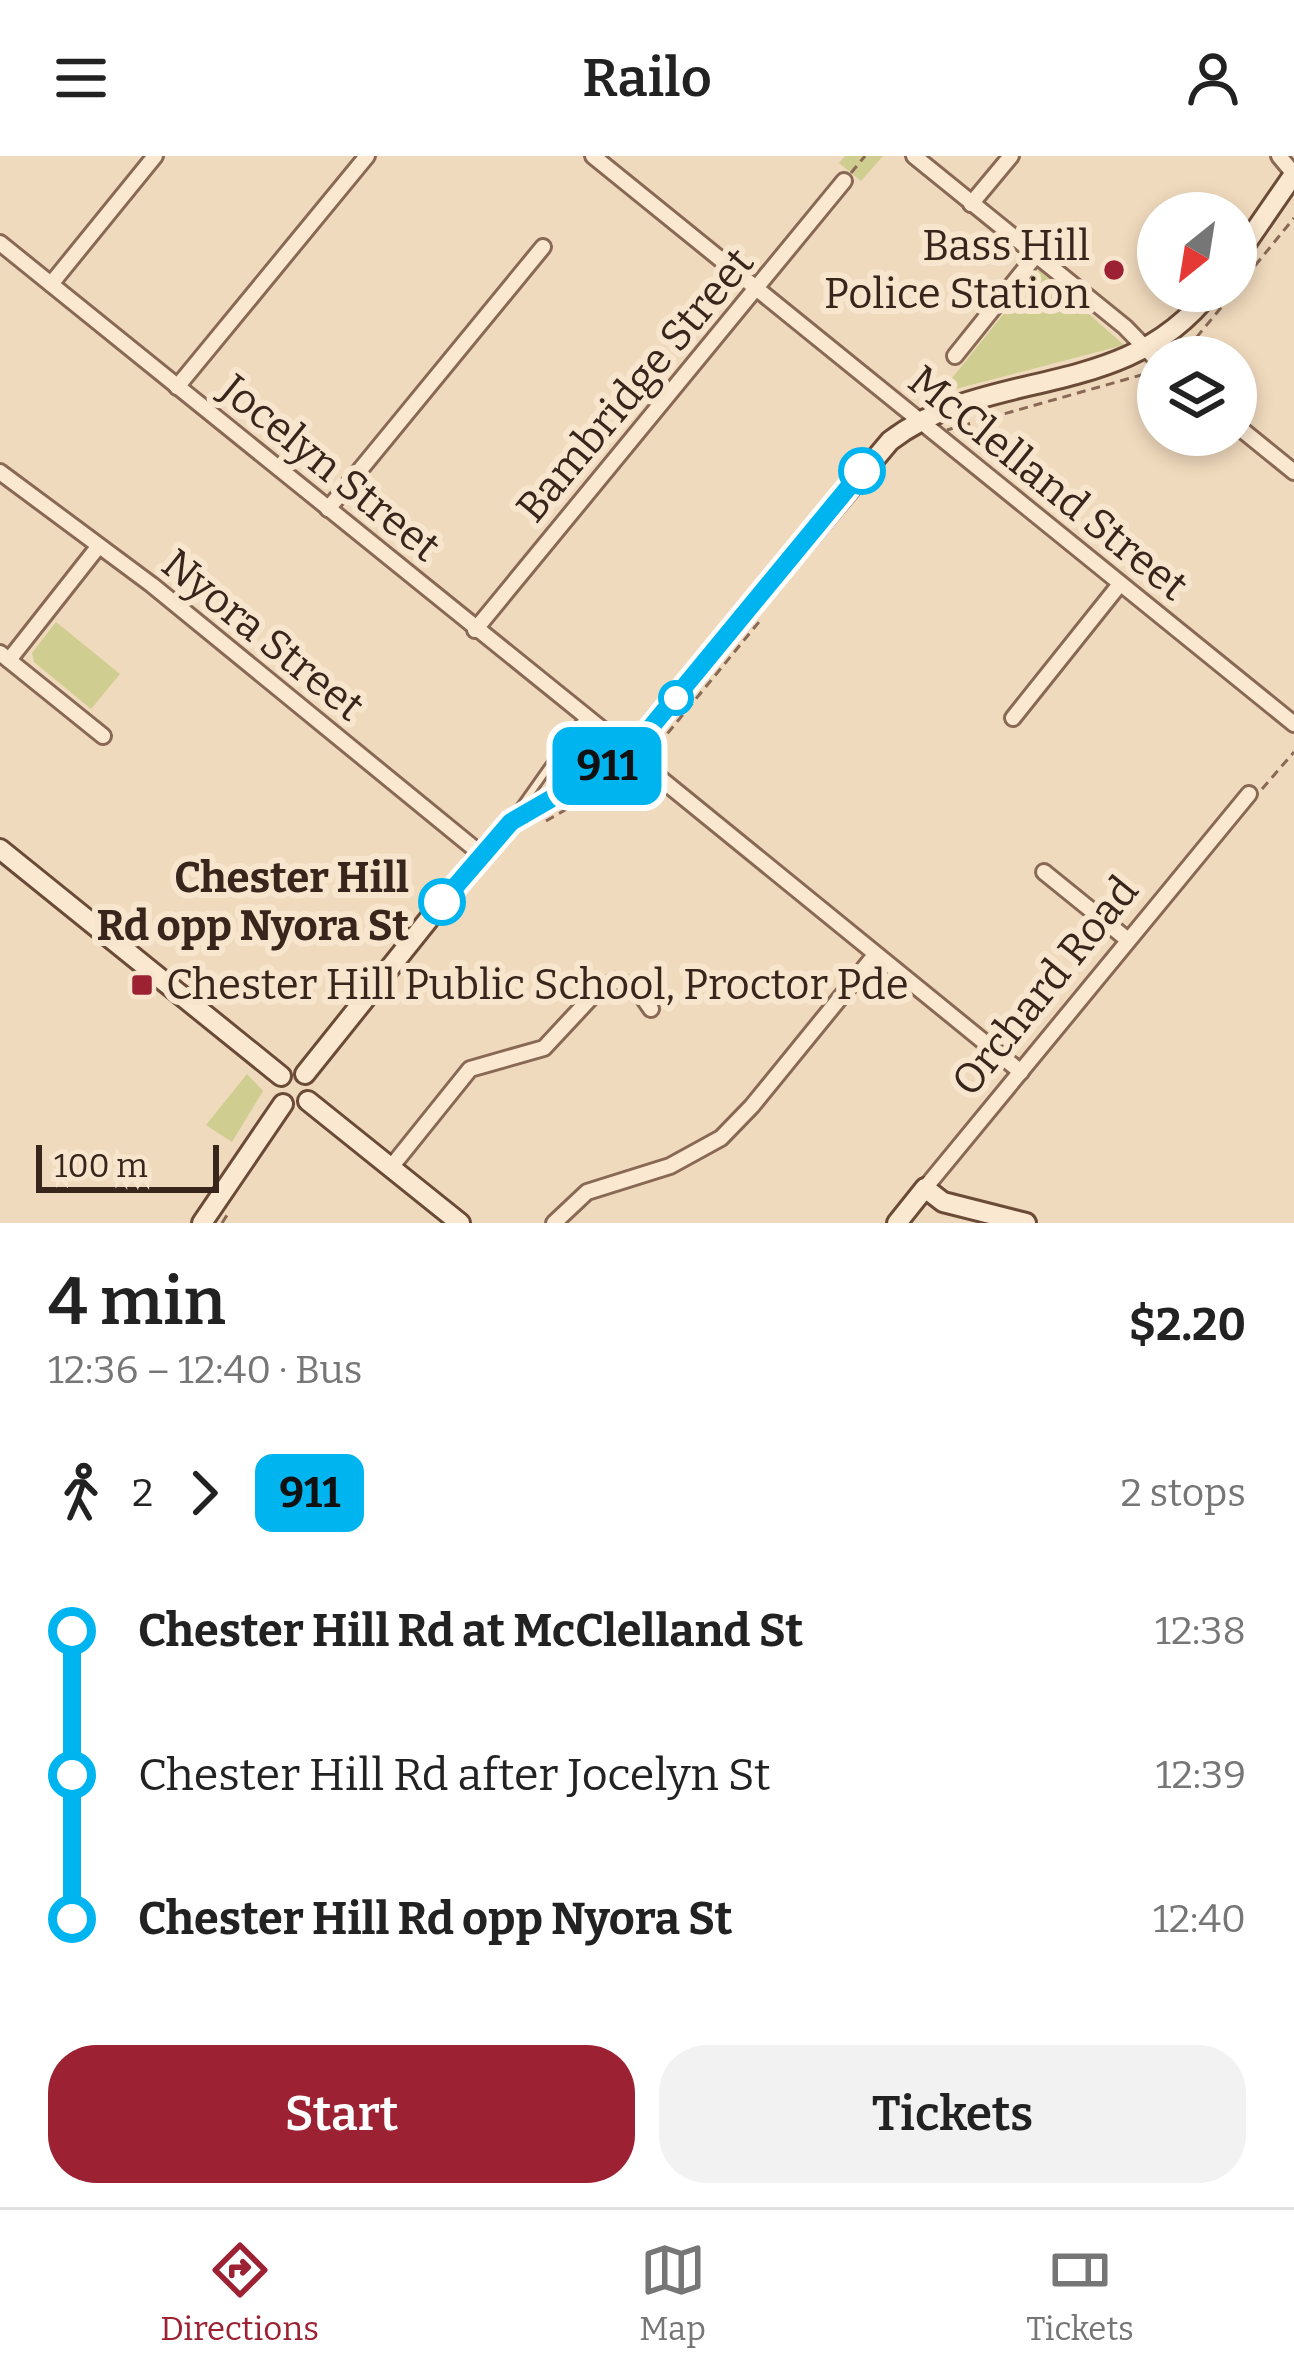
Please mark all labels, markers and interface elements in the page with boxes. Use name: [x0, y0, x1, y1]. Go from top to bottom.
icon: menu: [48, 45, 114, 111]
icon: person: [1180, 45, 1246, 111]
text: Railo: [582, 46, 712, 110]
north arrow: [1137, 192, 1257, 312]
map controls: [1137, 192, 1257, 456]
place label: Bass Hill Police Station: [824, 221, 1090, 319]
street label: Bambridge Street: [506, 238, 764, 532]
marker: Bass Hill Police Station: [1101, 257, 1127, 283]
button: layers: [1137, 336, 1257, 456]
street label: McClelland Street: [898, 355, 1198, 611]
street label: Jocelyn Street: [209, 364, 450, 572]
unlabelled marker: [840, 449, 884, 493]
street label: Nyora Street: [152, 539, 374, 731]
unlabelled marker: [660, 682, 692, 714]
line badge: 911: [538, 727, 676, 805]
text: 911: [576, 741, 638, 791]
place label: Chester Hill Rd opp Nyora St: [96, 853, 409, 951]
street label: Orchard Road: [941, 866, 1149, 1106]
marker: Chester Hill Rd opp Nyora St: [420, 880, 464, 924]
place label: Chester Hill Public School, Proctor Pde: [166, 960, 909, 1010]
marker: Chester Hill Public School, Proctor Pde: [129, 972, 155, 998]
scale bar: [36, 1139, 219, 1192]
text: 100 m: [54, 1146, 148, 1186]
text: 4 min: [48, 1262, 226, 1341]
text: $2.20: [1129, 1298, 1246, 1352]
text: 12:36 – 12:40 · Bus: [48, 1347, 362, 1393]
icon: walk: [48, 1460, 114, 1526]
icon: forward: [171, 1460, 237, 1526]
text: 911: [279, 1468, 340, 1518]
text: 2: [132, 1470, 153, 1516]
text: 2 stops: [1120, 1470, 1246, 1516]
text: Chester Hill Rd at McClelland St: [138, 1604, 803, 1658]
text: 12:38: [1155, 1608, 1246, 1654]
text: Chester Hill Rd after Jocelyn St: [138, 1748, 770, 1802]
text: 12:39: [1156, 1752, 1246, 1798]
text: Chester Hill Rd opp Nyora St: [138, 1892, 733, 1946]
text: 12:40: [1153, 1896, 1246, 1942]
button: Start: [48, 2045, 635, 2183]
button: Tickets: [659, 2045, 1246, 2183]
tab: Directions: [160, 2237, 319, 2349]
tab: Map: [639, 2237, 706, 2349]
tab: Tickets: [1026, 2237, 1134, 2349]

